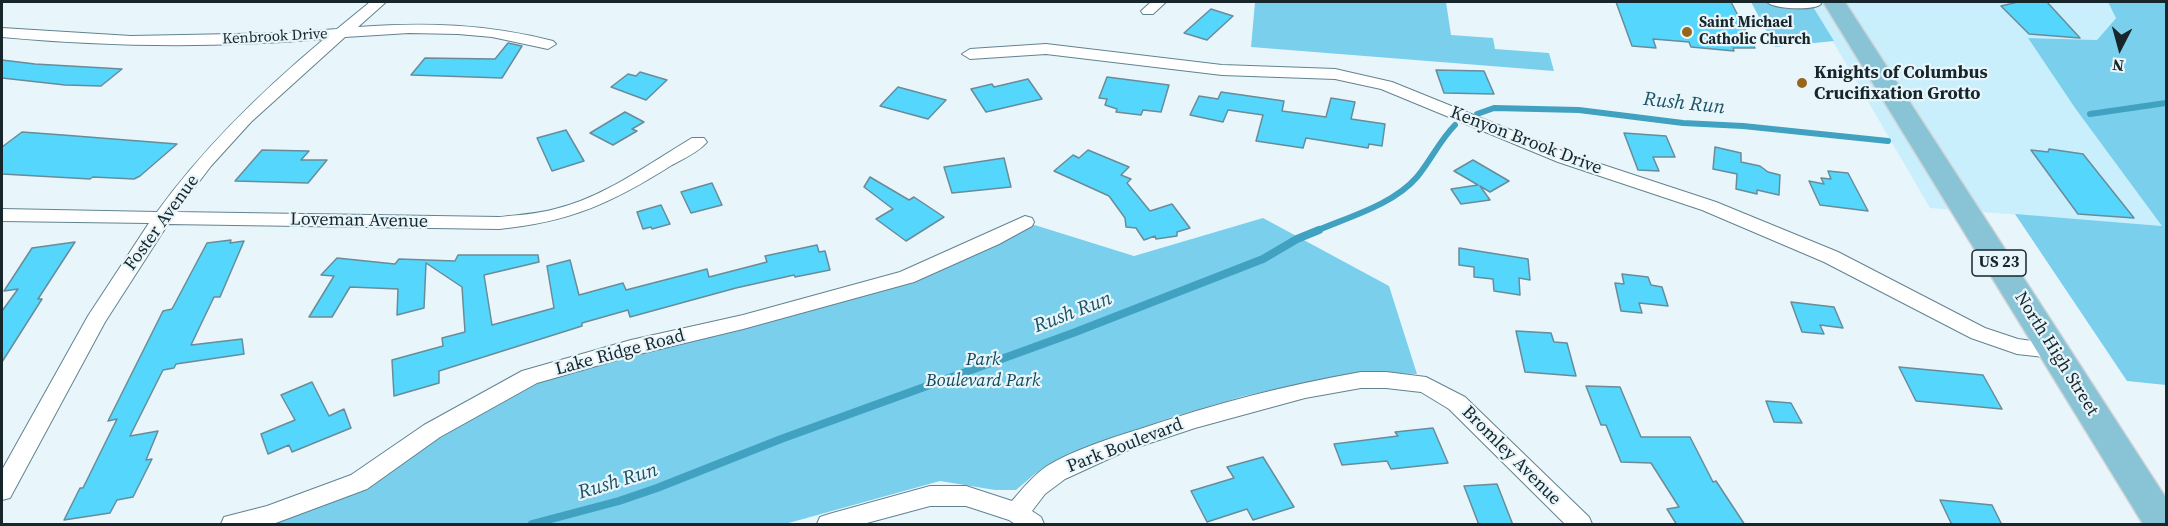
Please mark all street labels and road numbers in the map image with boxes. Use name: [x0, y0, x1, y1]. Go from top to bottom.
street label: Kenbrook Drive: [222, 25, 328, 49]
street label: Kenyon Brook Drive: [1447, 102, 1605, 180]
street label: Foster Avenue: [120, 171, 204, 275]
street label: Loveman Avenue: [290, 209, 428, 233]
road number: US 23: [1972, 250, 2026, 276]
street label: North High Street: [2009, 288, 2103, 420]
street label: Lake Ridge Road: [553, 325, 687, 381]
street label: Bromley Avenue: [1457, 402, 1565, 510]
street label: Park Boulevard: [1064, 414, 1186, 478]

